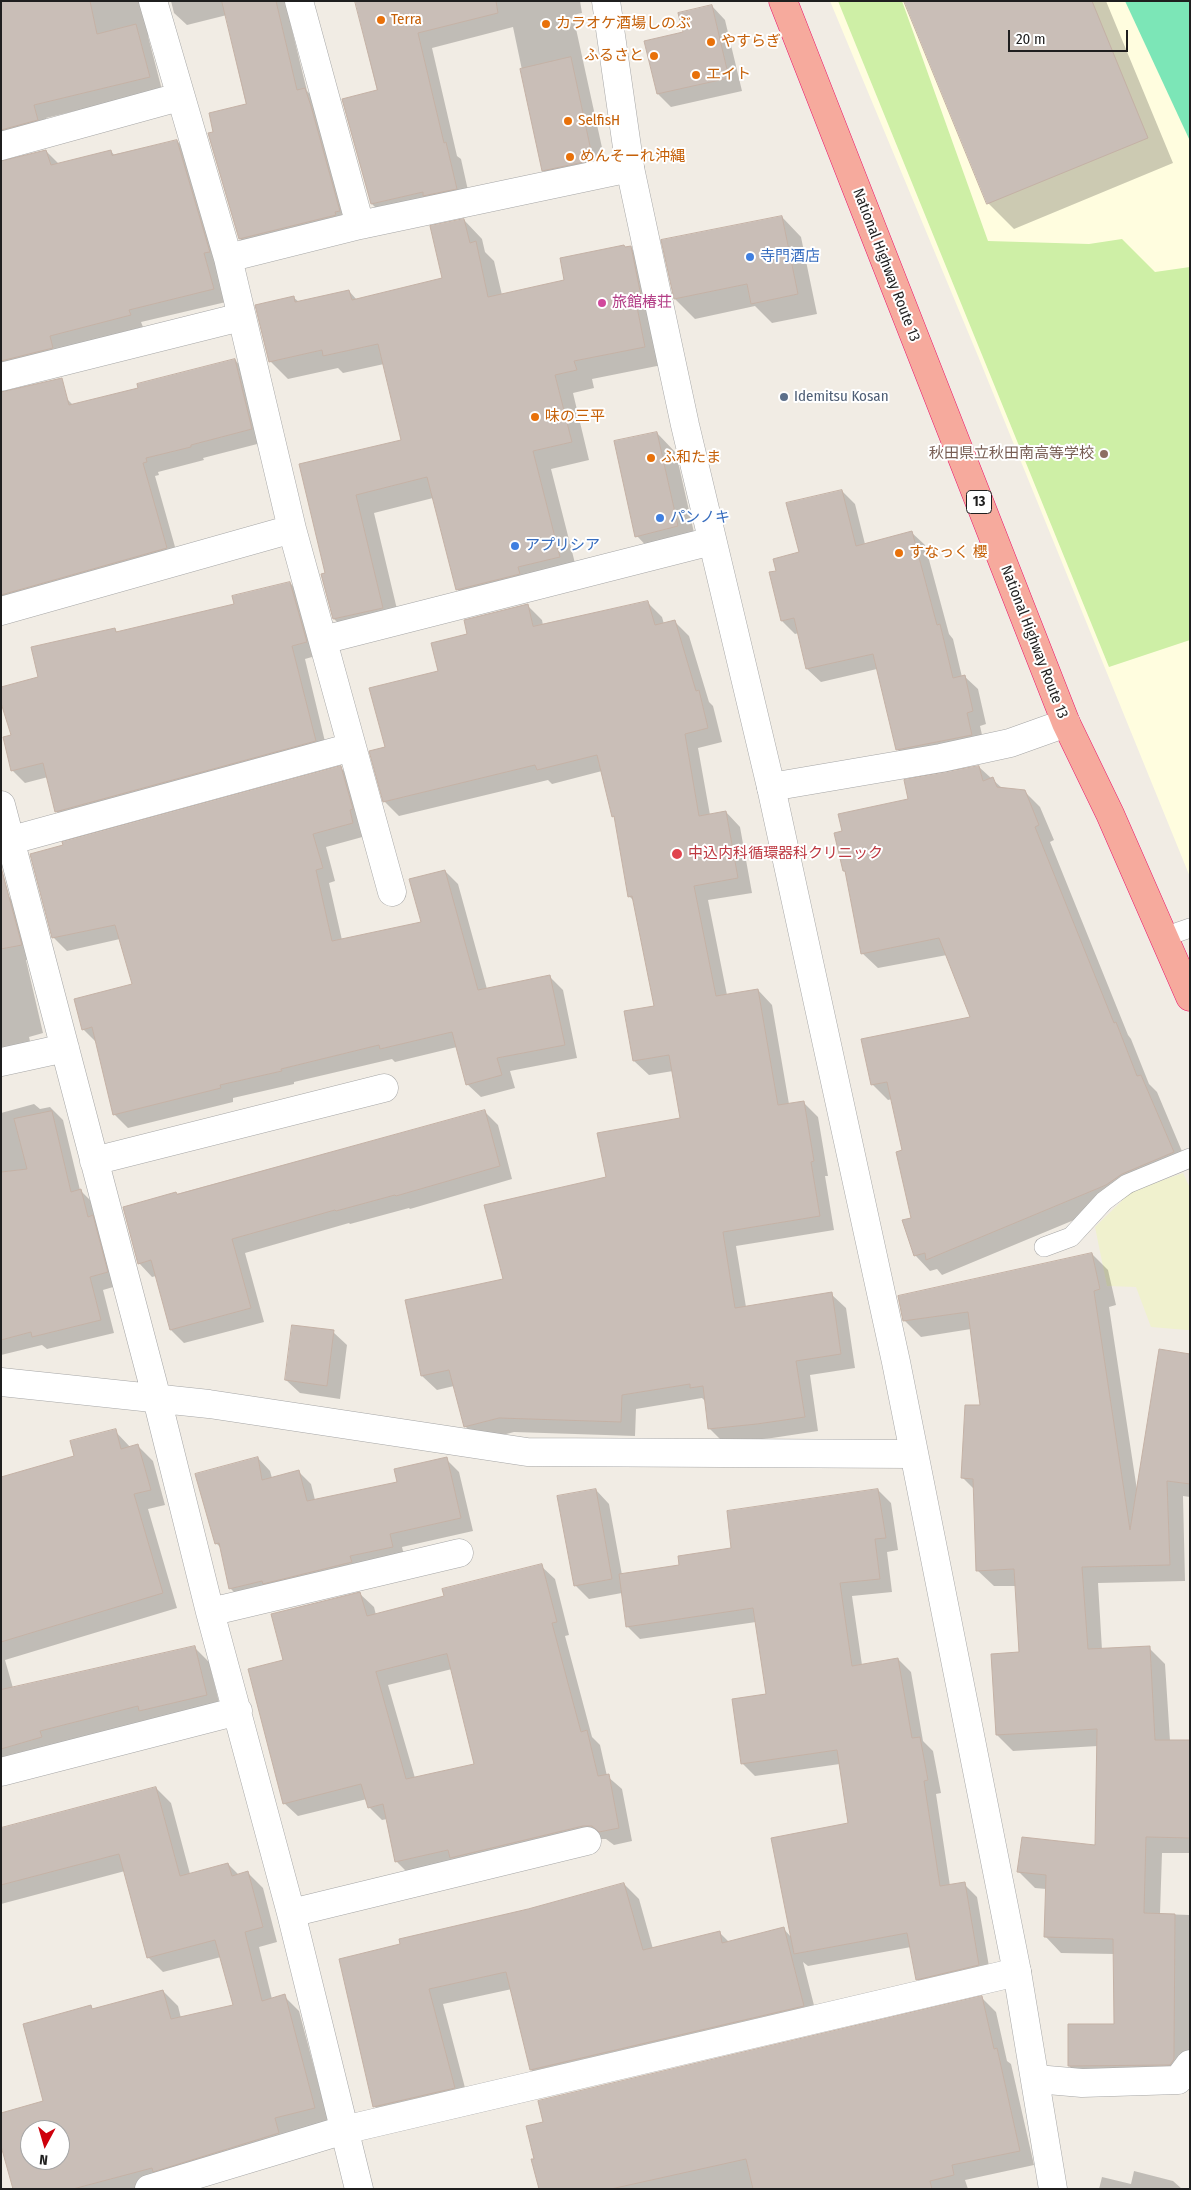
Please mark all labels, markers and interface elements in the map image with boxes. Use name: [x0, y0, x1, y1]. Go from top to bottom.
place label: Terra: [391, 11, 422, 29]
marker: Terra: [375, 14, 387, 26]
place label: カラオケ酒場しのぶ: [556, 15, 691, 33]
marker: カラオケ酒場しのぶ: [540, 18, 552, 30]
scale bar: [1011, 20, 1131, 52]
text: 20 m: [1016, 30, 1046, 48]
place label: やすらぎ: [721, 33, 781, 51]
marker: やすらぎ: [705, 36, 717, 48]
place label: ふるさと: [584, 47, 644, 65]
marker: ふるさと: [648, 50, 660, 62]
place label: エイト: [706, 66, 751, 84]
marker: エイト: [690, 69, 702, 81]
place label: SelfisH: [578, 112, 620, 130]
marker: SelfisH: [562, 115, 574, 127]
place label: めんそーれ沖縄: [580, 148, 685, 166]
marker: めんそーれ沖縄: [564, 151, 576, 163]
street label: National Highway Route 13: [849, 186, 923, 344]
place label: 寺門酒店: [760, 248, 820, 266]
marker: 寺門酒店: [744, 251, 756, 263]
place label: 旅館椿荘: [612, 294, 672, 312]
marker: 旅館椿荘: [596, 297, 608, 309]
place label: Idemitsu Kosan: [794, 388, 889, 406]
marker: Idemitsu Kosan: [778, 391, 790, 403]
place label: 味の三平: [545, 408, 605, 426]
marker: 味の三平: [529, 411, 541, 423]
place label: 秋田県立秋田南高等学校: [929, 445, 1094, 463]
marker: 秋田県立秋田南高等学校: [1098, 448, 1110, 460]
place label: ふ和たま: [661, 449, 721, 467]
marker: ふ和たま: [645, 452, 657, 464]
road number: 13: [966, 491, 992, 514]
place label: パンノキ: [670, 509, 730, 527]
marker: パンノキ: [654, 512, 666, 524]
place label: アプリシア: [525, 537, 600, 555]
marker: アプリシア: [509, 540, 521, 552]
place label: すなっく 櫻: [909, 544, 988, 562]
marker: すなっく 櫻: [893, 547, 905, 559]
street label: National Highway Route 13: [997, 563, 1071, 721]
place label: 中込内科循環器科クリニック: [688, 845, 883, 863]
marker: 中込内科循環器科クリニック: [670, 847, 684, 861]
north arrow: [20, 2120, 70, 2170]
text: N: [38, 2151, 49, 2168]

